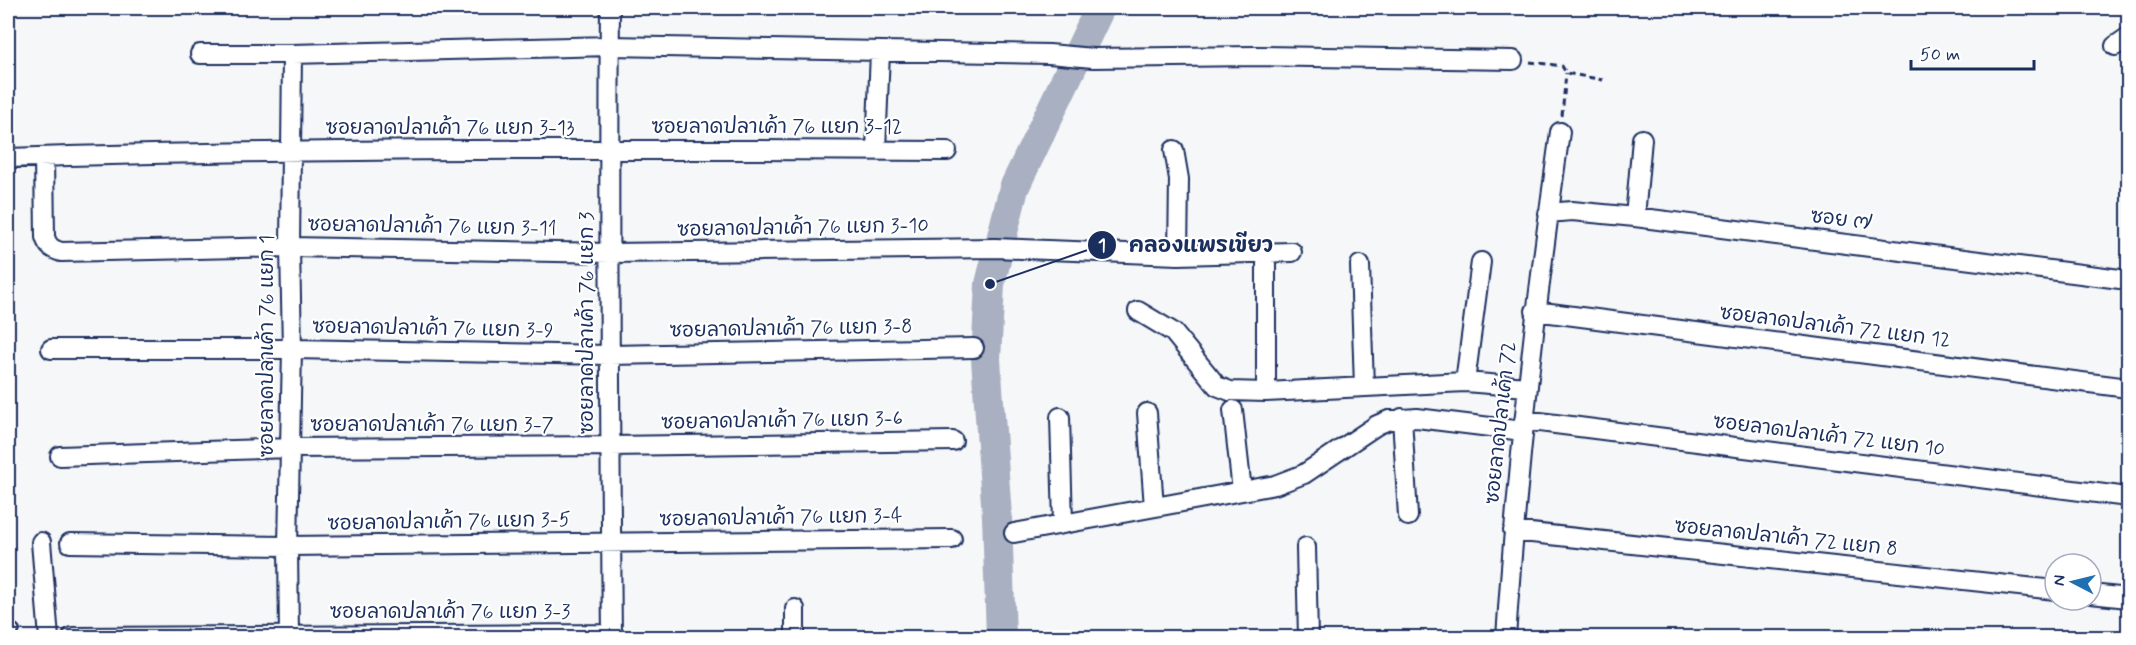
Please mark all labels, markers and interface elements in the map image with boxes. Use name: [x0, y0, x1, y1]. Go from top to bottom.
scale bar: [1911, 33, 2034, 71]
text: 50 m: [1920, 43, 1960, 67]
street label: ซอยลาดปลาเค้า 76 แยก 3-12: [652, 113, 902, 141]
street label: ซอยลาดปลาเค้า 76 แยก 3-13: [326, 114, 574, 142]
street label: ซอย ๗: [1809, 203, 1874, 237]
street label: ซอยลาดปลาเค้า 76 แยก 3-11: [307, 210, 557, 243]
street label: ซอยลาดปลาเค้า 76 แยก 3-10: [677, 211, 929, 244]
street label: ซอยลาดปลาเค้า 76 แยก 3: [573, 212, 601, 434]
callout: คลองแพรเขียว: [1087, 226, 1285, 265]
text: คลองแพรเขียว: [1129, 231, 1273, 260]
text: 1: [1098, 234, 1106, 258]
street label: ซอยลาดปลาเค้า 76 แยก 1: [253, 235, 281, 457]
street label: ซอยลาดปลาเค้า 72 แยก 12: [1718, 298, 1952, 355]
street label: ซอยลาดปลาเค้า 76 แยก 3-9: [312, 312, 554, 345]
street label: ซอยลาดปลาเค้า 76 แยก 3-8: [669, 312, 913, 345]
street label: ซอยลาดปลาเค้า 72: [1478, 340, 1523, 506]
street label: ซอยลาดปลาเค้า 76 แยก 3-6: [661, 404, 903, 437]
street label: ซอยลาดปลาเค้า 72 แยก 10: [1712, 407, 1947, 464]
street label: ซอยลาดปลาเค้า 76 แยก 3-7: [310, 411, 554, 439]
street label: ซอยลาดปลาเค้า 76 แยก 3-4: [659, 501, 903, 534]
street label: ซอยลาดปลาเค้า 76 แยก 3-5: [327, 505, 571, 538]
street label: ซอยลาดปลาเค้า 72 แยก 8: [1673, 512, 1899, 563]
north arrow: [2043, 552, 2103, 612]
text: N: [2049, 574, 2071, 587]
street label: ซอยลาดปลาเค้า 76 แยก 3-3: [330, 598, 570, 626]

